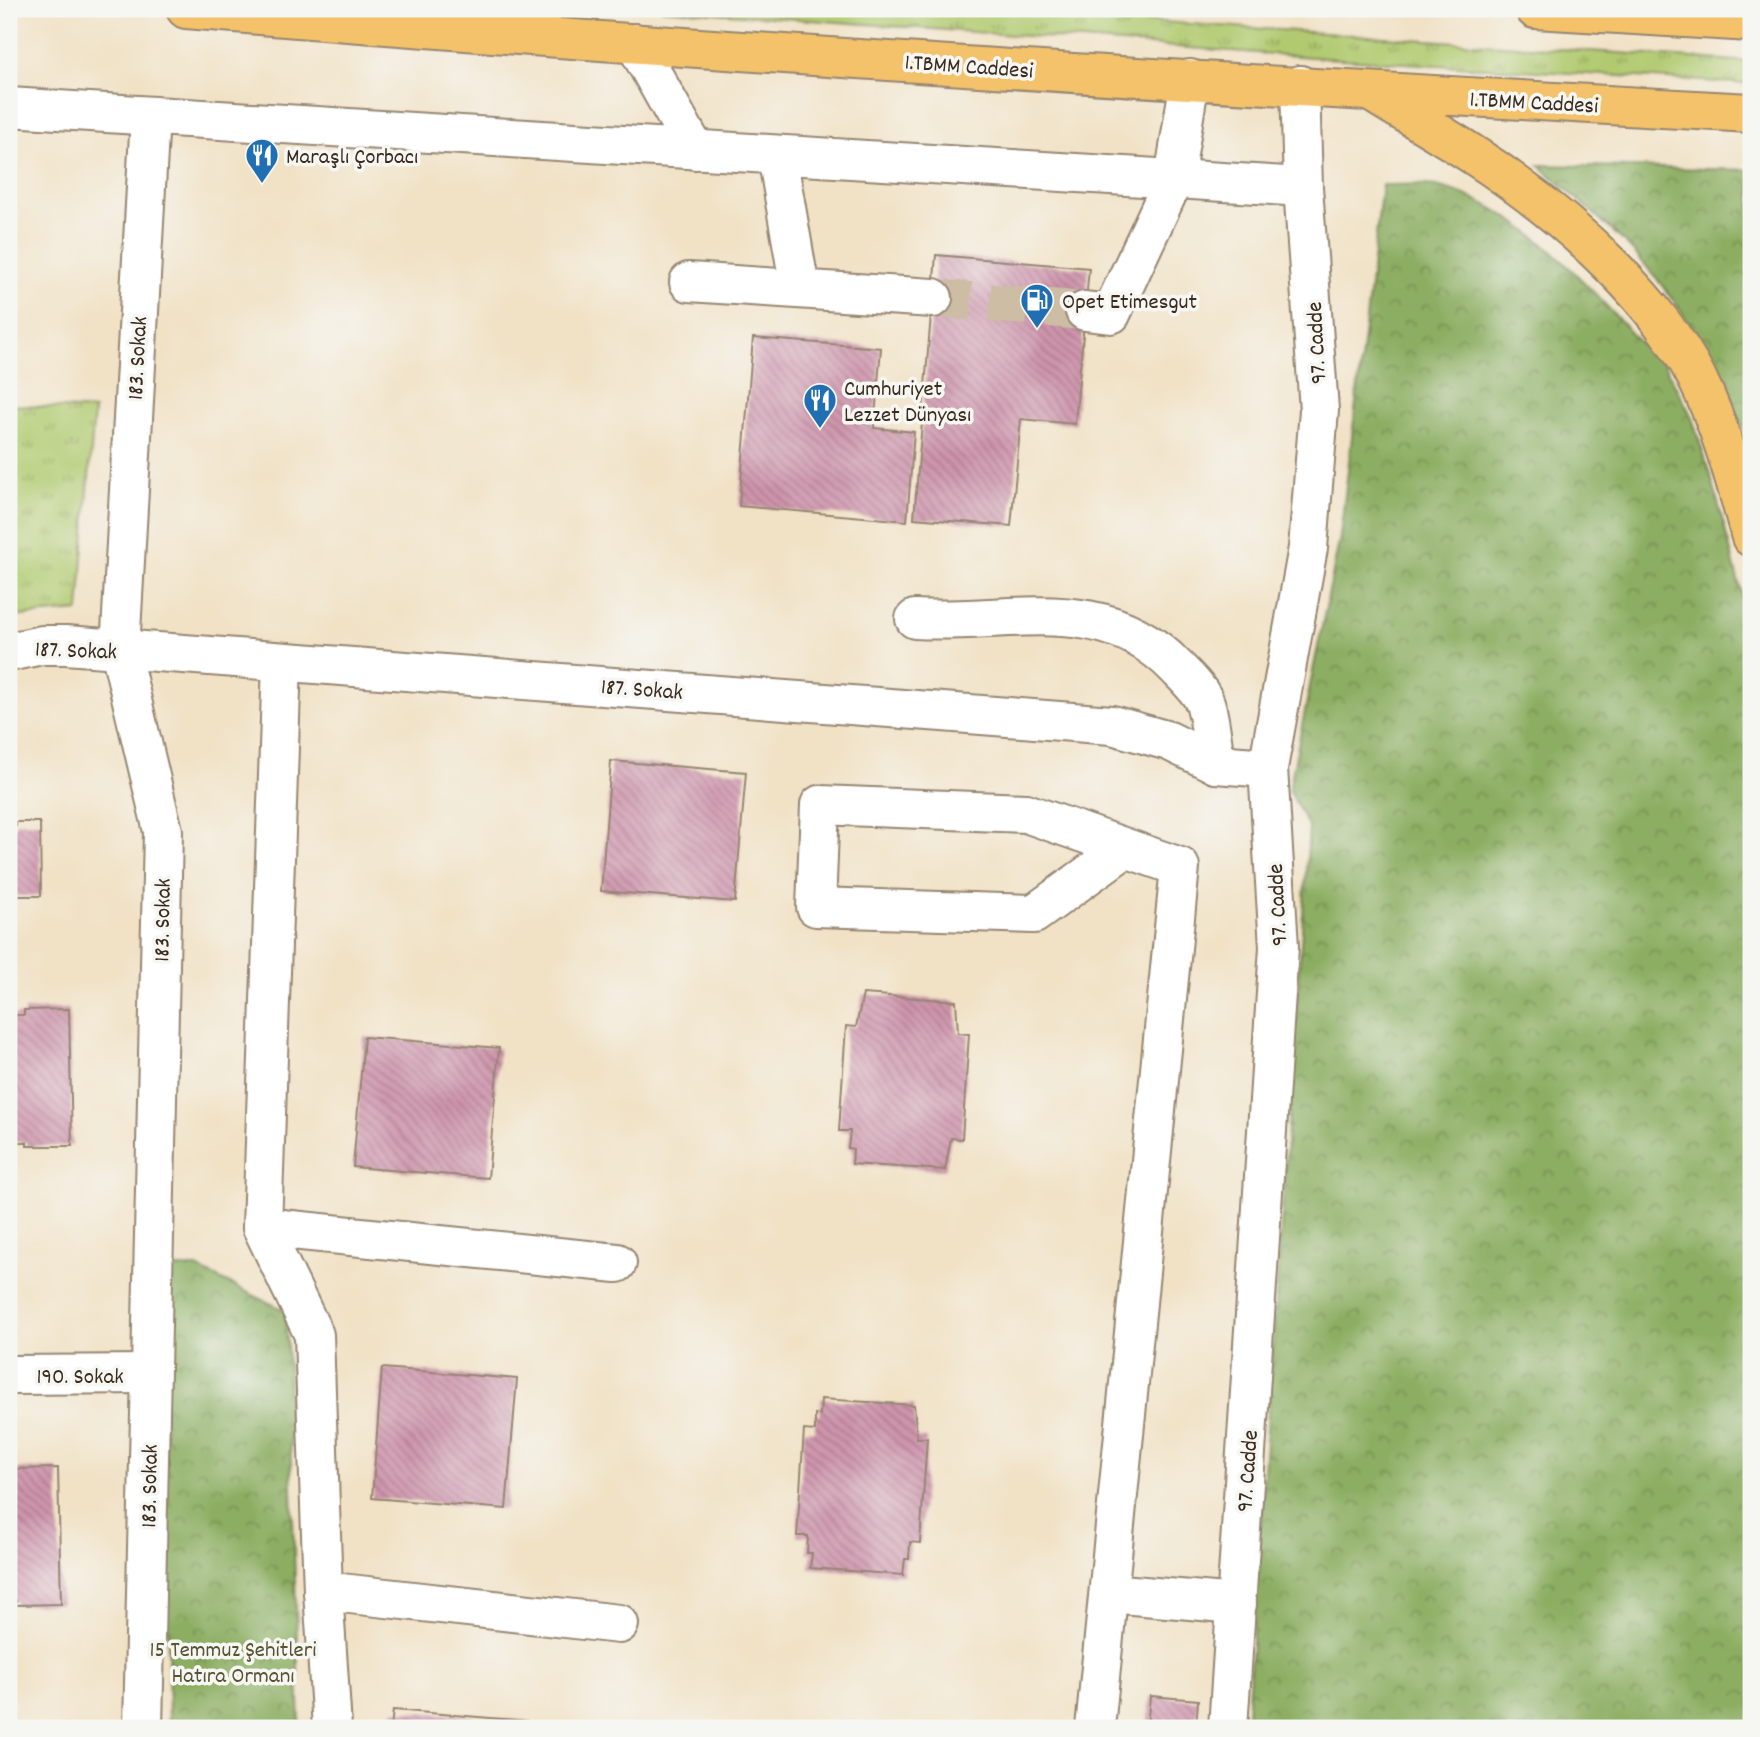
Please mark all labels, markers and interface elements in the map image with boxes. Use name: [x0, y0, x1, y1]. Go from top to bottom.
street label: 1.TBMM Caddesi: [903, 48, 1034, 89]
street label: 1.TBMM Caddesi: [1469, 85, 1599, 124]
restaurant icon: Maraşlı Çorbacı: [243, 136, 281, 185]
place label: Maraşlı Çorbacı: [286, 142, 418, 175]
fuel station icon: Opet Etimesgut: [1018, 281, 1056, 330]
place label: Opet Etimesgut: [1062, 287, 1197, 320]
street label: 97. Cadde: [1300, 301, 1337, 385]
street label: 183. Sokak: [121, 316, 158, 401]
place label: Cumhuriyet Lezzet Dünyası: [844, 374, 971, 433]
restaurant icon: Cumhuriyet Lezzet Dünyası: [801, 381, 839, 430]
street label: 187. Sokak: [34, 635, 118, 670]
street label: 187. Sokak: [600, 672, 684, 711]
street label: 97. Cadde: [1261, 863, 1298, 947]
street label: 183. Sokak: [147, 878, 182, 962]
street label: 190. Sokak: [36, 1362, 124, 1395]
street label: 97. Cadde: [1230, 1429, 1269, 1513]
street label: 183. Sokak: [134, 1444, 169, 1528]
park label: 15 Temmuz Şehitleri Hatıra Ormanı: [150, 1635, 316, 1694]

